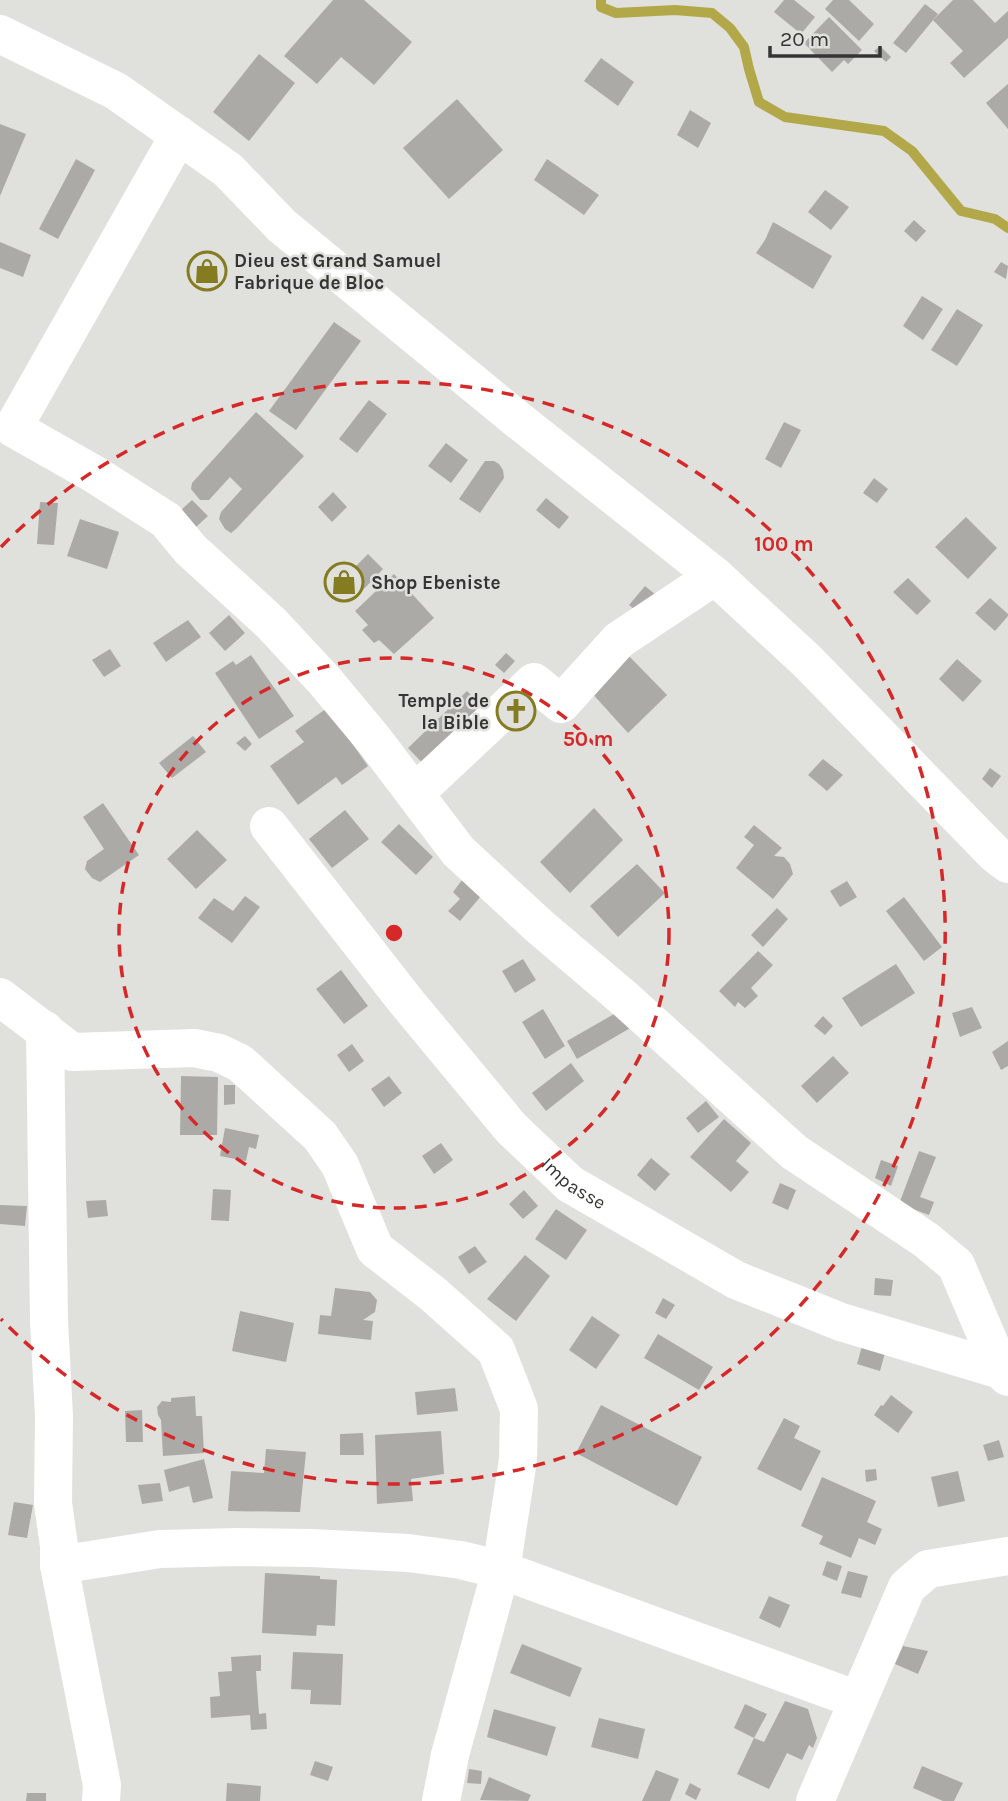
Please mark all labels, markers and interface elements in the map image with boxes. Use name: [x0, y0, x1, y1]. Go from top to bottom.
scale bar: [770, 14, 880, 58]
text: 20 m: [780, 27, 829, 51]
shop icon: Dieu est Grand Samuel Fabrique de Bloc: [186, 250, 228, 292]
place label: Dieu est Grand Samuel Fabrique de Bloc: [234, 250, 441, 294]
text: 100 m: [754, 532, 814, 556]
shop icon: Shop Ebeniste: [323, 561, 365, 603]
place label: Shop Ebeniste: [371, 572, 501, 594]
place label: Temple de la Bible: [398, 690, 489, 734]
church icon: Temple de la Bible: [495, 690, 537, 732]
text: 50 m: [563, 727, 613, 751]
centre of rings: [382, 921, 406, 945]
street label: Impasse: [537, 1153, 609, 1214]

